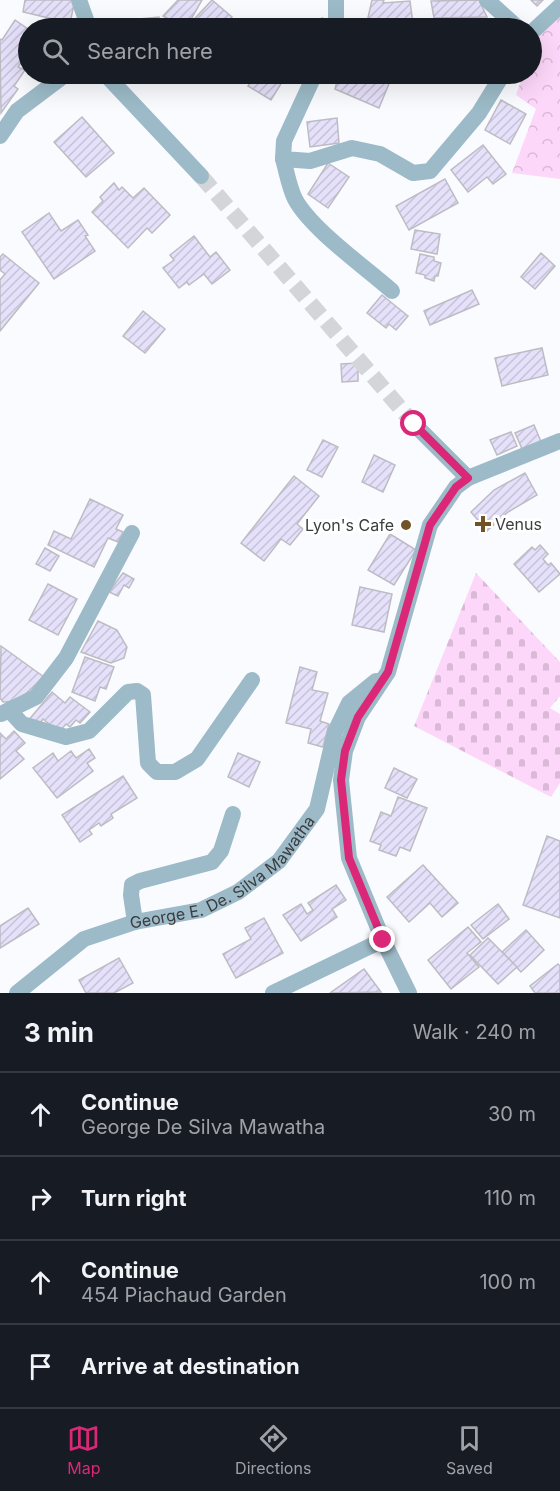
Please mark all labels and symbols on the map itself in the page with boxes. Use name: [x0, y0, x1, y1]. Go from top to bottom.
route start: [400, 410, 426, 436]
place label: Venus: [495, 514, 542, 534]
place label: Lyon's Cafe: [305, 515, 394, 535]
marker: Venus: [476, 517, 490, 531]
marker: Lyon's Cafe: [399, 518, 413, 532]
street label: George E. De. Silva Mawatha: [128, 812, 319, 933]
route end: [369, 926, 395, 952]

